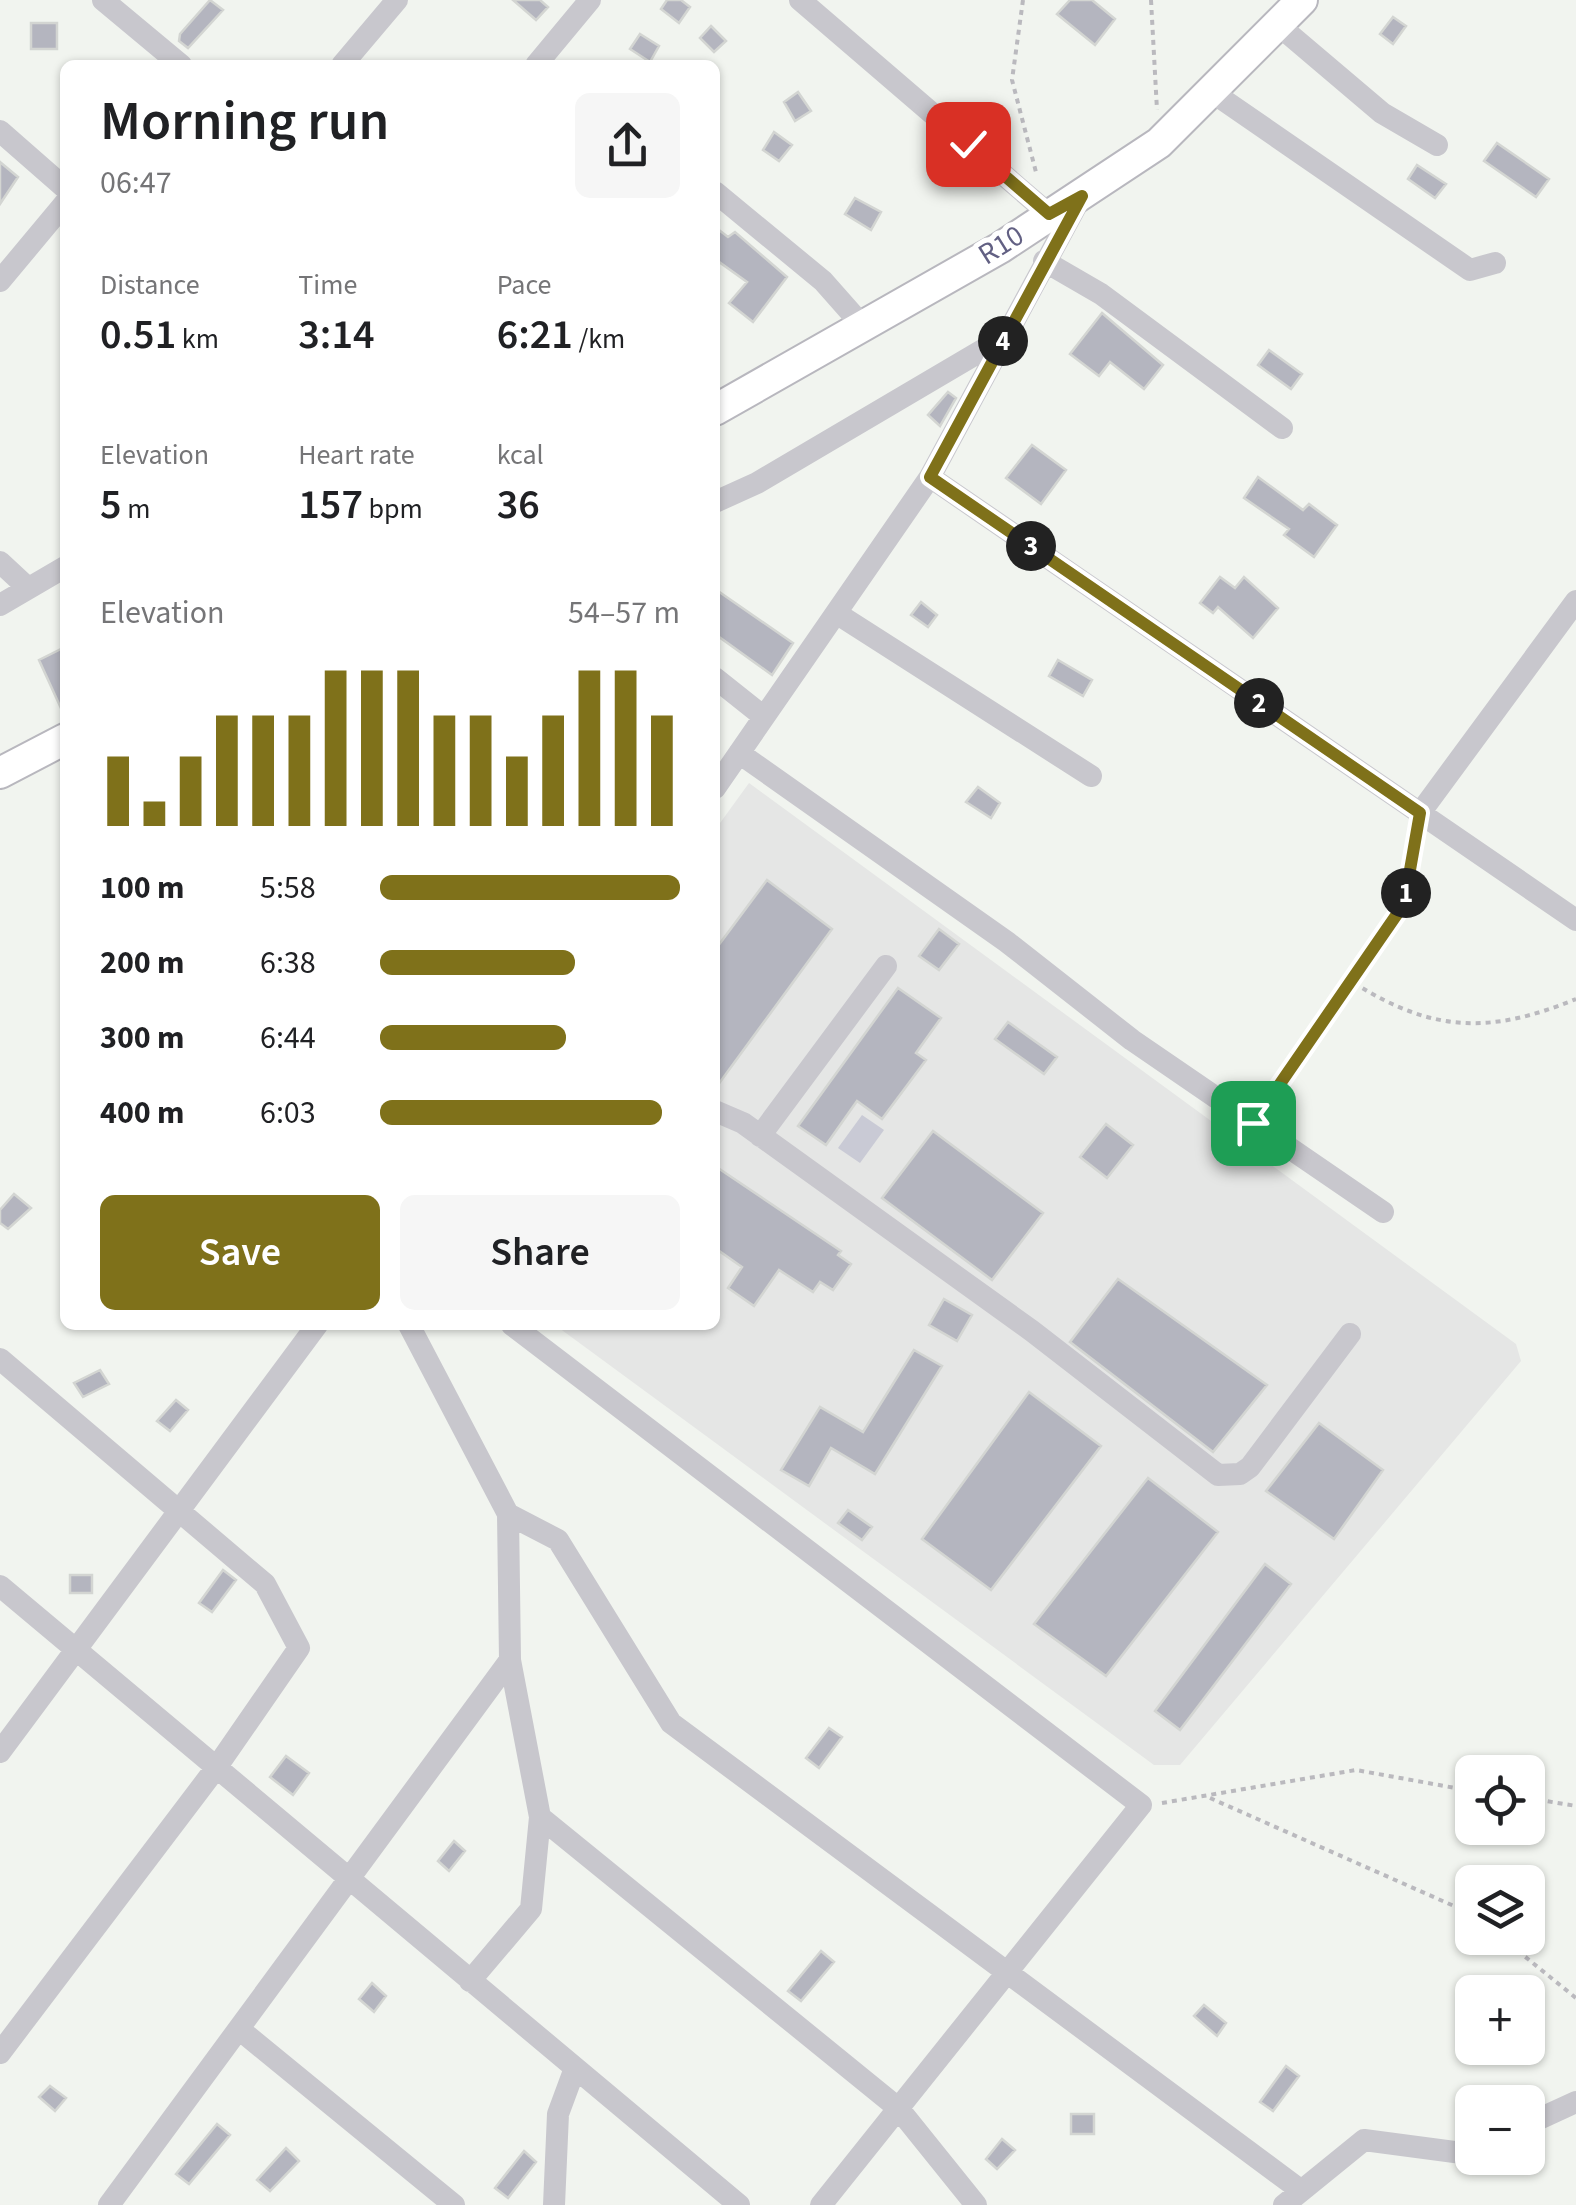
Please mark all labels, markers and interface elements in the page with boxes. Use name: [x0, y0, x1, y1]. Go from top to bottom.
text: Morning run: [100, 83, 389, 161]
button: share: [575, 93, 680, 198]
pin: [926, 102, 1011, 187]
icon: check: [941, 117, 996, 172]
text: 06:47: [100, 160, 172, 206]
street label: R10: [970, 214, 1032, 276]
text: Distance: [100, 265, 200, 305]
text: Time: [298, 265, 357, 305]
text: Pace: [497, 265, 552, 305]
text: 0.51: [100, 305, 176, 365]
text: 3:14: [298, 305, 375, 365]
text: 6:21: [497, 305, 573, 365]
pin: 4: [978, 316, 1028, 366]
text: km: [176, 319, 219, 359]
text: /km: [573, 319, 625, 359]
text: 4: [996, 321, 1010, 361]
text: Elevation: [100, 435, 209, 475]
text: Heart rate: [298, 435, 415, 475]
text: kcal: [497, 435, 544, 475]
text: 5: [100, 475, 122, 535]
text: 157: [298, 475, 363, 535]
text: 36: [497, 475, 540, 535]
text: m: [122, 489, 150, 529]
text: bpm: [363, 489, 423, 529]
pin: 3: [1006, 521, 1056, 571]
text: 3: [1024, 526, 1038, 566]
text: Elevation: [100, 590, 225, 636]
text: 54–57 m: [568, 590, 680, 636]
pin: 2: [1234, 678, 1284, 728]
text: 2: [1252, 683, 1266, 723]
text: 100 m: [100, 865, 185, 911]
text: 5:58: [260, 865, 316, 911]
pin: 1: [1381, 868, 1431, 918]
text: 1: [1399, 873, 1413, 913]
text: 200 m: [100, 940, 185, 986]
text: 6:38: [260, 940, 316, 986]
text: 300 m: [100, 1015, 185, 1061]
text: 6:44: [260, 1015, 316, 1061]
pin: [1211, 1081, 1296, 1166]
text: 400 m: [100, 1090, 185, 1136]
text: 6:03: [260, 1090, 316, 1136]
icon: arrive: [1226, 1096, 1281, 1151]
button: Save: [100, 1195, 380, 1310]
button: Share: [400, 1195, 680, 1310]
map controls: [1455, 1755, 1545, 2175]
button: locate: [1455, 1755, 1545, 1845]
button: layers: [1455, 1865, 1545, 1955]
button: +: [1455, 1975, 1545, 2065]
button: −: [1455, 2085, 1545, 2175]

